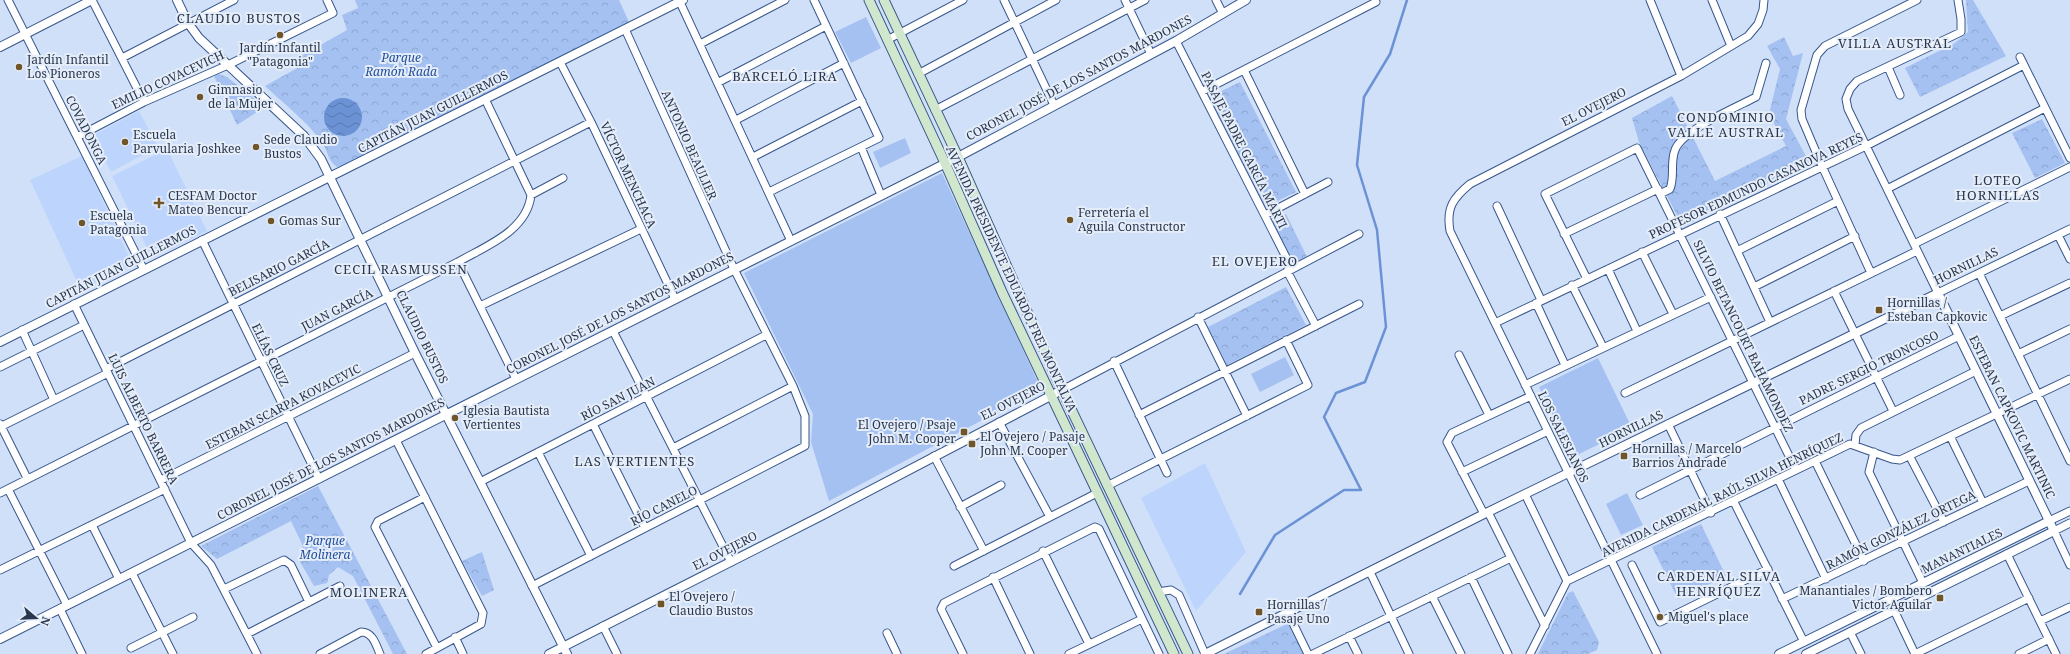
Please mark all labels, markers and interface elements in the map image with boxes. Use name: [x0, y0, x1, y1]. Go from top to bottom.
district label: CLAUDIO BUSTOS: [177, 9, 301, 27]
street label: CORONEL JOSÉ DE LOS SANTOS MARDONES: [963, 11, 1195, 145]
marker: Jardín Infantil "Patagonia": [275, 30, 285, 40]
district label: VILLA AUSTRAL: [1838, 34, 1952, 52]
place label: Jardín Infantil "Patagonia": [238, 39, 321, 70]
street label: EMILIO COVACEVICH: [109, 46, 227, 113]
park label: Parque Ramón Rada: [364, 49, 437, 80]
place label: Jardín Infantil Los Pioneros: [26, 51, 109, 82]
marker: Jardín Infantil Los Pioneros: [14, 62, 24, 72]
street label: CAPITÁN JUAN GUILLERMOS: [355, 66, 511, 157]
district label: BARCELÓ LIRA: [732, 67, 838, 85]
street label: PASAJE PADRE GARCÍA MARTI: [1197, 68, 1292, 231]
place label: Gimnasio de la Mujer: [208, 81, 273, 112]
street label: EL OVEJERO: [1558, 83, 1629, 130]
street label: ANTONIO BEAULIER: [658, 87, 721, 203]
street label: COVADONGA: [62, 92, 111, 168]
marker: Gimnasio de la Mujer: [195, 92, 205, 102]
district label: CONDOMINIO VALLE AUSTRAL: [1668, 108, 1784, 141]
street label: VÍCTOR MENCHACA: [596, 119, 661, 231]
place label: Escuela Parvularia Joshkee: [133, 126, 241, 157]
street label: PROFESOR EDMUNDO CASANOVA REYES: [1646, 128, 1866, 243]
place label: Sede Claudio Bustos: [264, 131, 338, 162]
marker: Escuela Parvularia Joshkee: [120, 137, 130, 147]
marker: Sede Claudio Bustos: [251, 142, 261, 152]
street label: AVENIDA PRESIDENTE EDUARDO FREI MONTALVA: [942, 143, 1081, 415]
district label: LOTEO HORNILLAS: [1956, 171, 2040, 204]
place label: CESFAM Doctor Mateo Bencur: [168, 187, 257, 218]
marker: CESFAM Doctor Mateo Bencur: [153, 197, 165, 209]
place label: Ferretería el Aguila Constructor: [1078, 204, 1186, 235]
place label: Escuela Patagonia: [90, 207, 147, 238]
place label: Gomas Sur: [279, 212, 341, 229]
marker: Ferretería el Aguila Constructor: [1065, 215, 1075, 225]
marker: Gomas Sur: [266, 216, 276, 226]
marker: Escuela Patagonia: [77, 218, 87, 228]
street label: CAPITÁN JUAN GUILLERMOS: [43, 221, 199, 312]
street label: BELISARIO GARCÍA: [225, 235, 333, 300]
street label: SILVIO BETANCOURT BAHAMONDEZ: [1689, 237, 1797, 435]
street label: HORNILLAS: [1931, 243, 2001, 288]
street label: CORONEL JOSÉ DE LOS SANTOS MARDONES: [503, 247, 737, 378]
district label: EL OVEJERO: [1212, 252, 1298, 270]
district label: CECIL RASMUSSEN: [334, 260, 468, 278]
street label: JUAN GARCÍA: [297, 284, 376, 335]
street label: CLAUDIO BUSTOS: [392, 287, 452, 386]
place label: Hornillas / Esteban Capkovic: [1887, 294, 1988, 325]
marker: Hornillas / Esteban Capkovic: [1874, 305, 1884, 315]
street label: ELÍAS CRUZ: [248, 320, 293, 389]
street label: PADRE SERGIO TRONCOSO: [1796, 326, 1942, 409]
street label: ESTEBAN CAPKOVIC MARTINIC: [1965, 332, 2060, 501]
street label: LUIS ALBERTO BARRERA: [104, 350, 183, 488]
street label: ESTEBAN SCARPA KOVACEVIC: [202, 360, 363, 453]
street label: RÍO SAN JUAN: [578, 372, 658, 425]
street label: EL OVEJERO: [977, 377, 1048, 424]
street label: LOS SALESIANOS: [1534, 388, 1593, 485]
street label: CORONEL JOSÉ DE LOS SANTOS MARDONES: [214, 393, 448, 524]
place label: Iglesia Bautista Vertientes: [463, 402, 550, 433]
street label: HORNILLAS: [1596, 406, 1666, 451]
marker: Iglesia Bautista Vertientes: [450, 413, 460, 423]
place label: El Ovejero / Psaje John M. Cooper: [858, 416, 956, 447]
marker: El Ovejero / Psaje John M. Cooper: [959, 427, 969, 437]
place label: El Ovejero / Pasaje John M. Cooper: [979, 428, 1085, 459]
street label: AVENIDA CARDENAL RAÚL SILVA HENRÍQUEZ: [1598, 428, 1846, 561]
marker: El Ovejero / Pasaje John M. Cooper: [967, 439, 977, 449]
place label: Hornillas / Marcelo Barrios Andrade: [1632, 440, 1742, 471]
marker: Hornillas / Marcelo Barrios Andrade: [1619, 451, 1629, 461]
district label: LAS VERTIENTES: [575, 452, 695, 470]
street label: RÍO CANELO: [627, 481, 700, 530]
street label: RAMÓN GONZÁLEZ ORTEGA: [1823, 486, 1979, 573]
street label: MANANTIALES: [1918, 524, 2005, 578]
street label: EL OVEJERO: [689, 527, 760, 574]
park label: Parque Molinera: [299, 532, 350, 563]
district label: CARDENAL SILVA HENRÍQUEZ: [1657, 567, 1781, 600]
place label: Manantiales / Bombero Victor Aguilar: [1799, 582, 1932, 613]
district label: MOLINERA: [330, 583, 408, 601]
place label: El Ovejero / Claudio Bustos: [669, 588, 753, 619]
marker: Manantiales / Bombero Victor Aguilar: [1935, 593, 1945, 603]
place label: Hornillas / Pasaje Uno: [1267, 596, 1330, 627]
north arrow: [16, 598, 56, 638]
marker: El Ovejero / Claudio Bustos: [656, 599, 666, 609]
marker: Hornillas / Pasaje Uno: [1254, 607, 1264, 617]
place label: Miguel's place: [1668, 608, 1749, 625]
marker: Miguel's place: [1655, 612, 1665, 622]
text: N: [37, 615, 54, 628]

